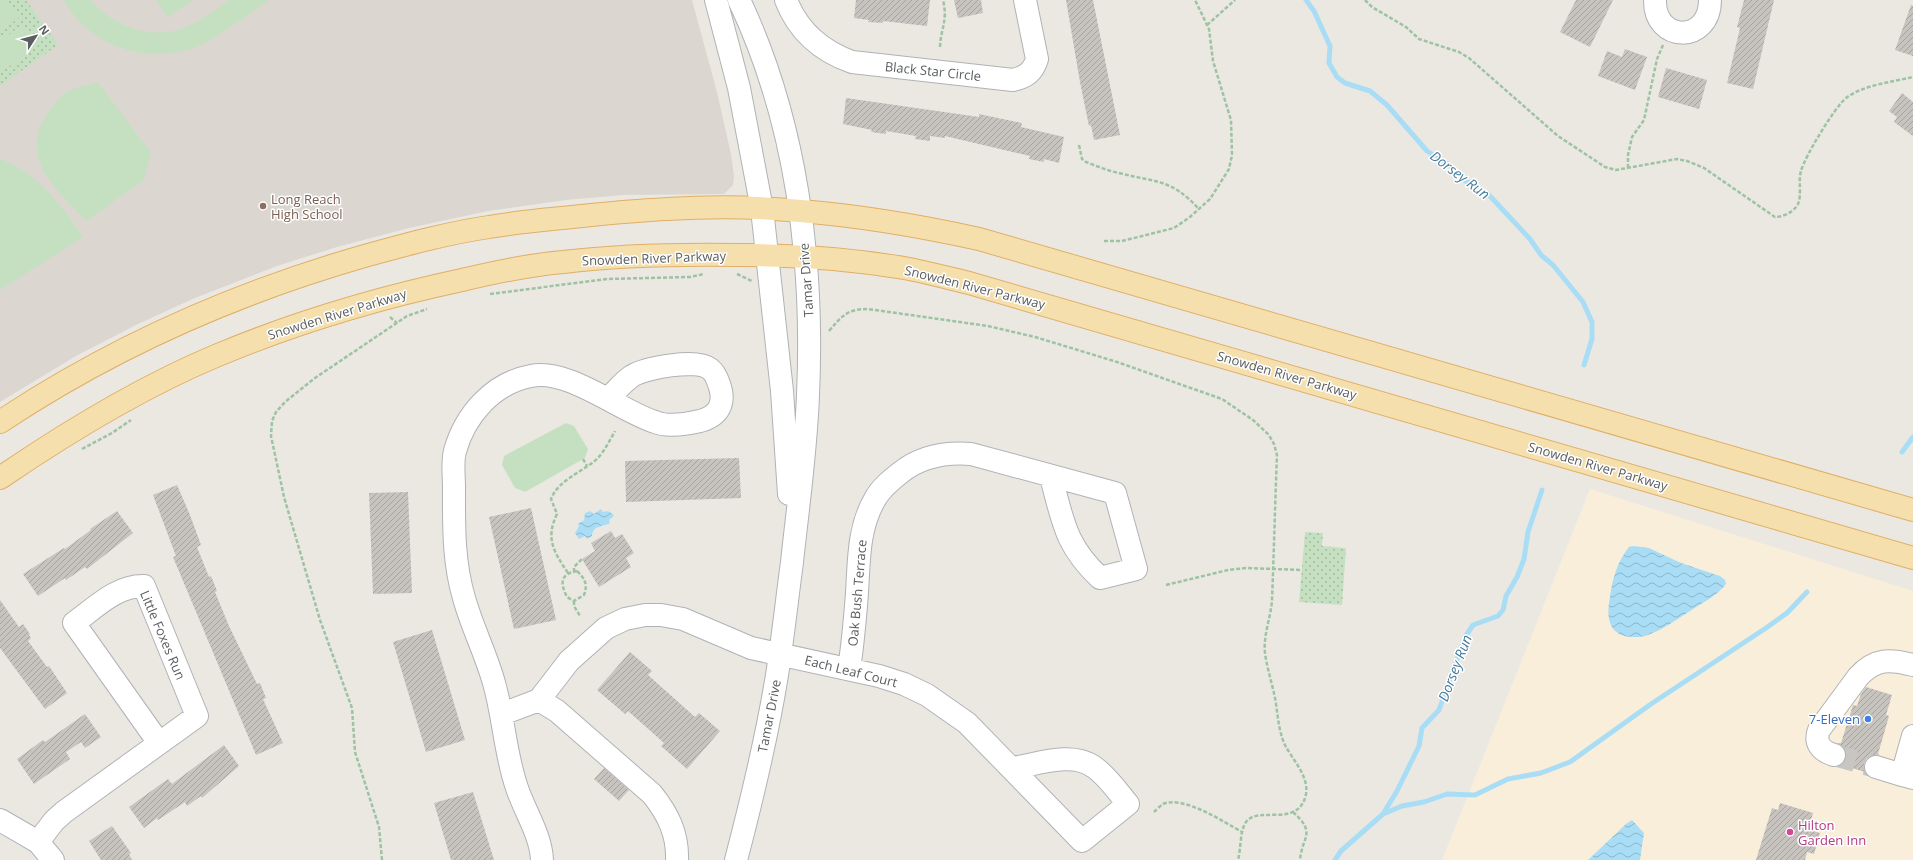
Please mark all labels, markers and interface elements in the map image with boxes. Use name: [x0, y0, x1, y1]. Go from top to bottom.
north arrow: [16, 16, 56, 56]
text: N: [36, 22, 53, 38]
street label: Black Star Circle: [884, 57, 982, 85]
water label: Dorsey Run: [1427, 146, 1494, 203]
place label: Long Reach High School: [271, 190, 343, 223]
marker: Long Reach High School: [258, 201, 268, 211]
street label: Tamar Drive: [794, 242, 818, 318]
street label: Snowden River Parkway: [582, 246, 727, 270]
street label: Snowden River Parkway: [903, 261, 1048, 313]
street label: Snowden River Parkway: [265, 284, 409, 344]
street label: Snowden River Parkway: [1215, 346, 1359, 404]
street label: Snowden River Parkway: [1526, 437, 1670, 495]
street label: Oak Bush Terrace: [843, 539, 871, 647]
street label: Little Foxes Run: [136, 588, 190, 682]
water label: Dorsey Run: [1433, 632, 1476, 704]
street label: Each Leaf Court: [803, 651, 900, 691]
street label: Tamar Drive: [753, 678, 785, 754]
place label: 7-Eleven: [1809, 710, 1860, 728]
marker: 7-Eleven: [1863, 714, 1873, 724]
place label: Hilton Garden Inn: [1798, 816, 1866, 849]
marker: Hilton Garden Inn: [1785, 827, 1795, 837]

